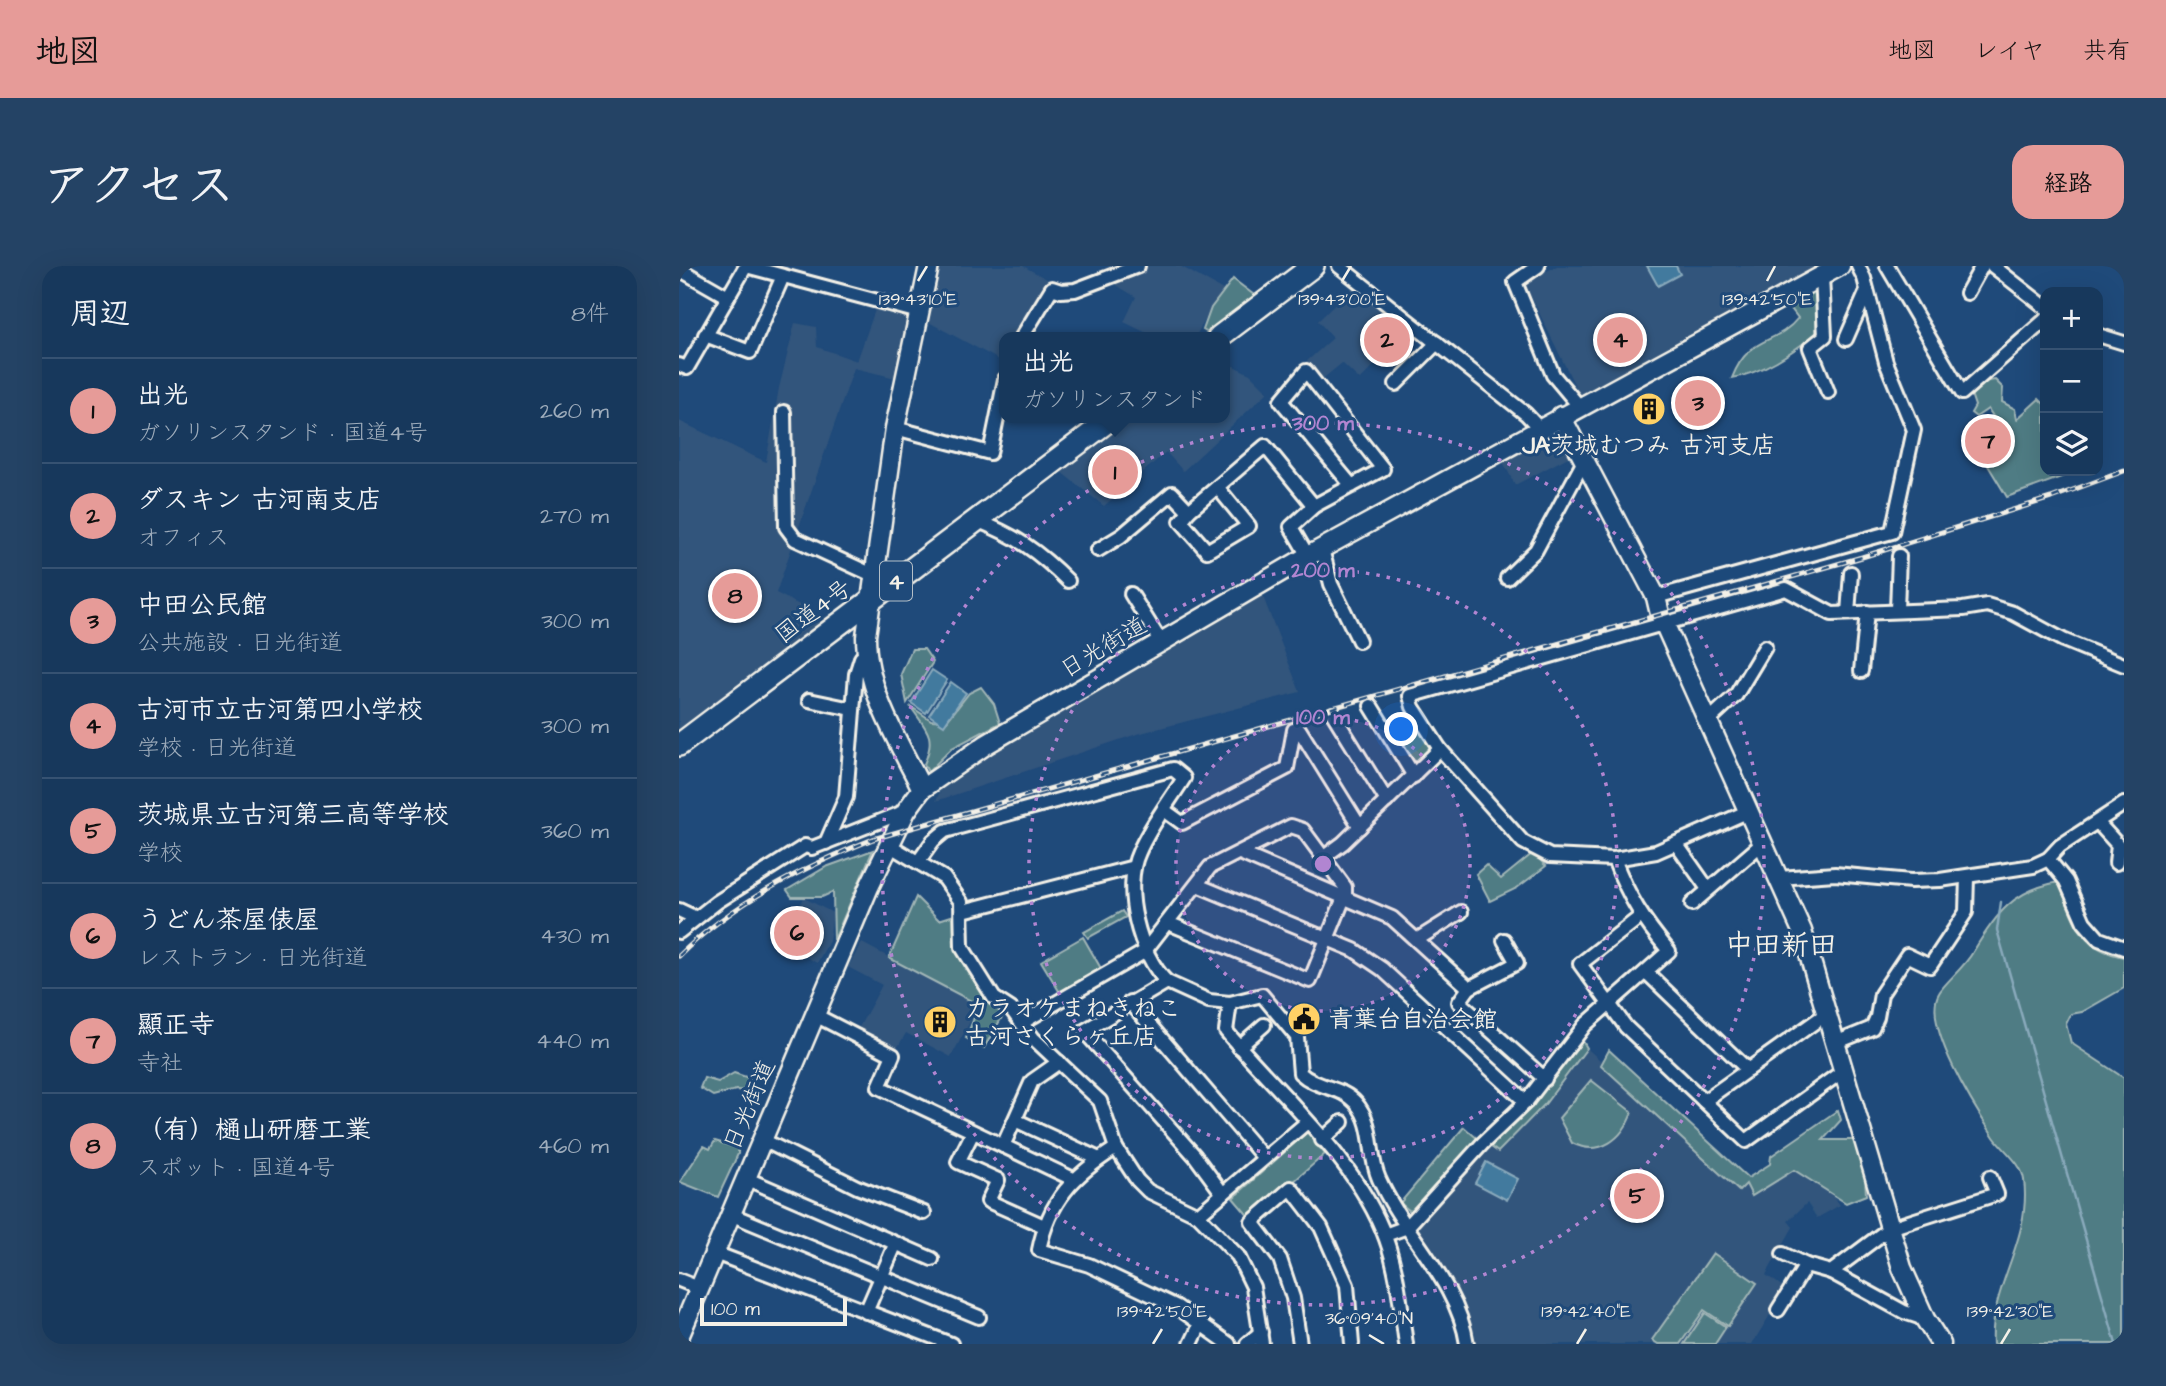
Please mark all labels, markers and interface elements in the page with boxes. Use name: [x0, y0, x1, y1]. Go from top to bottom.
text: 地図: [35, 29, 101, 75]
text: 地図: [1888, 34, 1936, 68]
text: レイヤ: [1974, 34, 2045, 68]
text: 共有: [2083, 34, 2131, 68]
button: 経路: [2012, 145, 2124, 219]
text: アクセス: [42, 153, 235, 221]
text: 139°43'10"E: [879, 287, 958, 312]
text: 139°43'00"E: [1298, 287, 1386, 312]
text: 139°42'50"E: [1722, 287, 1812, 312]
map controls: [2040, 287, 2103, 476]
button: +: [2040, 287, 2103, 350]
text: 周辺: [70, 293, 130, 335]
text: 8件: [571, 298, 609, 330]
pin: 2: [1364, 314, 1410, 366]
pin: 4: [1597, 314, 1643, 366]
popup: [999, 332, 1230, 423]
text: 出光: [1022, 344, 1074, 380]
button: −: [2040, 350, 2103, 413]
text: 出光: [137, 377, 189, 413]
pin: 3: [1675, 377, 1721, 429]
text: ガソリンスタンド: [1022, 384, 1207, 416]
building icon: JA茨城むつみ 古河支店: [1630, 390, 1668, 428]
text: 1: [92, 395, 94, 427]
text: 260 m: [540, 395, 609, 427]
text: 300 m: [1291, 409, 1355, 438]
button: layers: [2040, 413, 2103, 476]
pin: 7: [1965, 415, 2011, 467]
text: ガソリンスタンド · 国道4号: [137, 417, 428, 449]
place label: JA茨城むつみ 古河支店: [1521, 429, 1776, 463]
pin: 1: [1092, 446, 1138, 498]
text: ダスキン 古河南支店: [137, 482, 382, 518]
text: 2: [86, 500, 100, 532]
text: 270 m: [540, 500, 609, 532]
text: オフィス: [137, 522, 229, 554]
text: 200 m: [1290, 556, 1355, 585]
road number: 4: [880, 562, 912, 600]
pin: 8: [712, 570, 758, 622]
street label: 国道4号: [768, 572, 859, 652]
text: 中田公民館: [137, 587, 267, 623]
text: 3: [87, 605, 99, 637]
text: 300 m: [541, 605, 609, 637]
street label: 日光街道: [1054, 609, 1153, 687]
text: 公共施設 · 日光街道: [137, 627, 343, 659]
text: 古河市立古河第四小学校: [137, 692, 423, 728]
text: 100 m: [1296, 703, 1351, 732]
text: 4: [85, 710, 101, 742]
text: 300 m: [541, 710, 609, 742]
your location: [1384, 712, 1418, 746]
text: 学校 · 日光街道: [137, 732, 297, 764]
text: 茨城県立古河第三高等学校: [137, 797, 449, 833]
text: 5: [85, 815, 101, 847]
text: 360 m: [541, 815, 609, 847]
text: 学校: [137, 837, 183, 869]
centre of rings: [1311, 852, 1335, 876]
text: うどん茶屋俵屋: [137, 902, 320, 938]
pin: 6: [774, 907, 820, 959]
text: 6: [86, 920, 100, 952]
text: 430 m: [540, 920, 609, 952]
district label: 中田新田: [1725, 926, 1837, 965]
text: レストラン · 日光街道: [137, 942, 368, 974]
place label: カラオケまねきねこ 古河さくらヶ丘店: [965, 992, 1181, 1054]
public building icon: 青葉台自治会館: [1285, 1000, 1323, 1038]
building icon: カラオケまねきねこ 古河さくらヶ丘店: [921, 1003, 959, 1041]
place label: 青葉台自治会館: [1329, 1003, 1497, 1037]
text: 顯正寺: [137, 1007, 215, 1043]
text: 7: [86, 1025, 100, 1057]
text: 440 m: [536, 1025, 609, 1057]
text: 寺社: [137, 1047, 183, 1079]
street label: 日光街道: [716, 1055, 784, 1156]
text: （有）樋山研磨工業: [137, 1112, 371, 1148]
text: 8: [86, 1130, 100, 1162]
text: 460 m: [537, 1130, 609, 1162]
text: スポット · 国道4号: [137, 1152, 335, 1184]
pin: 5: [1614, 1170, 1660, 1222]
scale bar: [700, 1295, 847, 1327]
text: 100 m: [711, 1296, 760, 1323]
text: 139°42'50"E: [1117, 1299, 1207, 1324]
text: 139°42'40"E: [1541, 1299, 1631, 1324]
text: 139°42'30"E: [1967, 1299, 2054, 1324]
text: 36°09'40"N: [1325, 1306, 1413, 1331]

